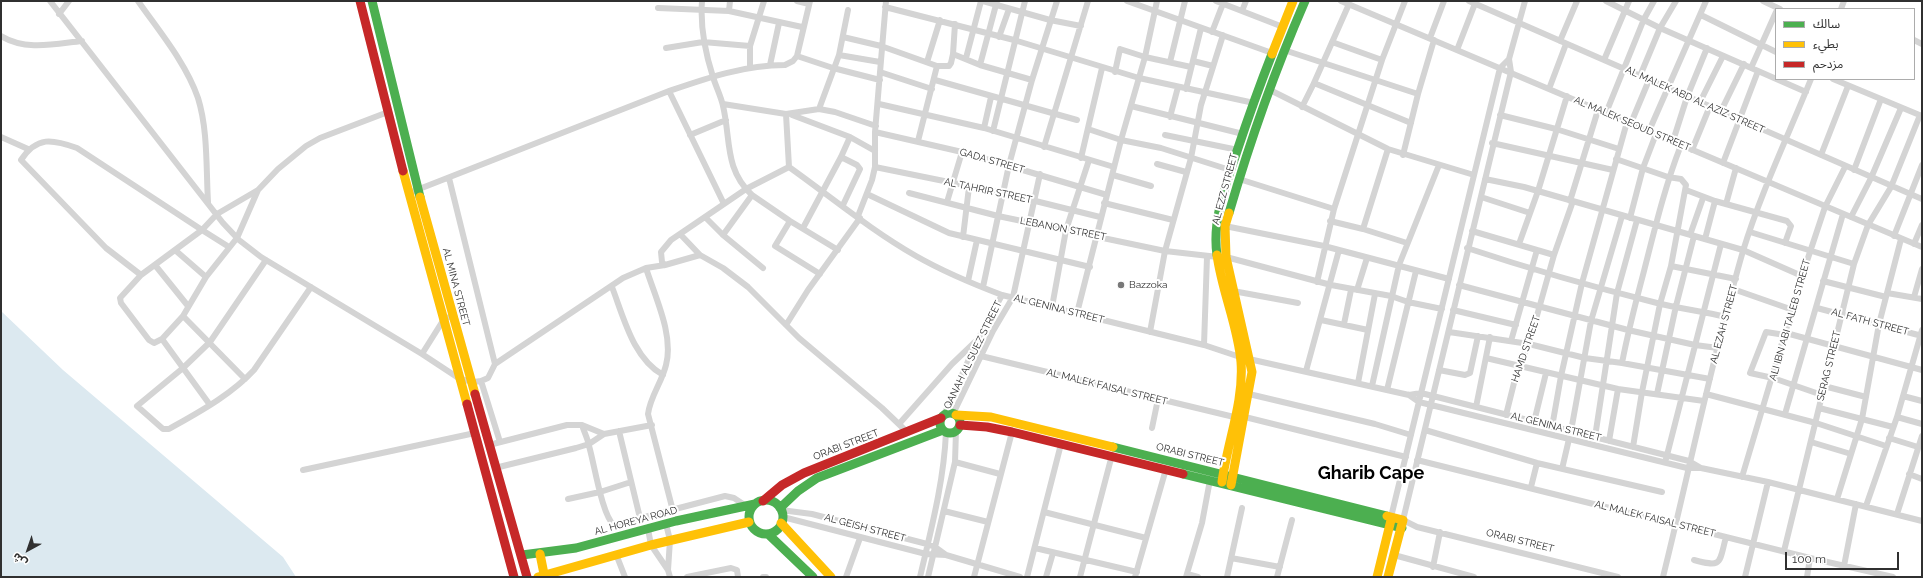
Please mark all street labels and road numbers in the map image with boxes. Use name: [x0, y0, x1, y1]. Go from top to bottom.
street label: AL MALEK ABD AL AZIZ STREET: [1624, 64, 1766, 136]
street label: AL MALEK SEOUD STREET: [1572, 94, 1692, 154]
street label: GADA STREET: [958, 146, 1026, 176]
street label: AL EZZ STREET: [1210, 152, 1240, 226]
street label: AL TAHRIR STREET: [943, 176, 1033, 206]
street label: LEBANON STREET: [1019, 215, 1107, 243]
street label: AL MINA STREET: [440, 247, 472, 327]
street label: ALI IBN ABI TALEB STREET: [1767, 258, 1813, 382]
street label: AL EZAH STREET: [1708, 283, 1740, 365]
street label: AL GENINA STREET: [1013, 292, 1105, 326]
street label: QANAH AL SUEZ STREET: [941, 299, 1005, 411]
street label: AL FATH STREET: [1830, 306, 1910, 338]
street label: HAMD STREET: [1509, 314, 1543, 384]
street label: SERAG STREET: [1814, 330, 1844, 402]
street label: AL MALEK FAISAL STREET: [1045, 366, 1169, 408]
street label: AL GENINA STREET: [1510, 410, 1602, 444]
street label: ORABI STREET: [811, 427, 881, 463]
street label: ORABI STREET: [1155, 441, 1225, 469]
street label: AL MALEK FAISAL STREET: [1593, 498, 1717, 540]
street label: AL HOREYA ROAD: [593, 504, 679, 538]
street label: AL GEISH STREET: [823, 511, 907, 545]
street label: ORABI STREET: [1485, 527, 1555, 555]

